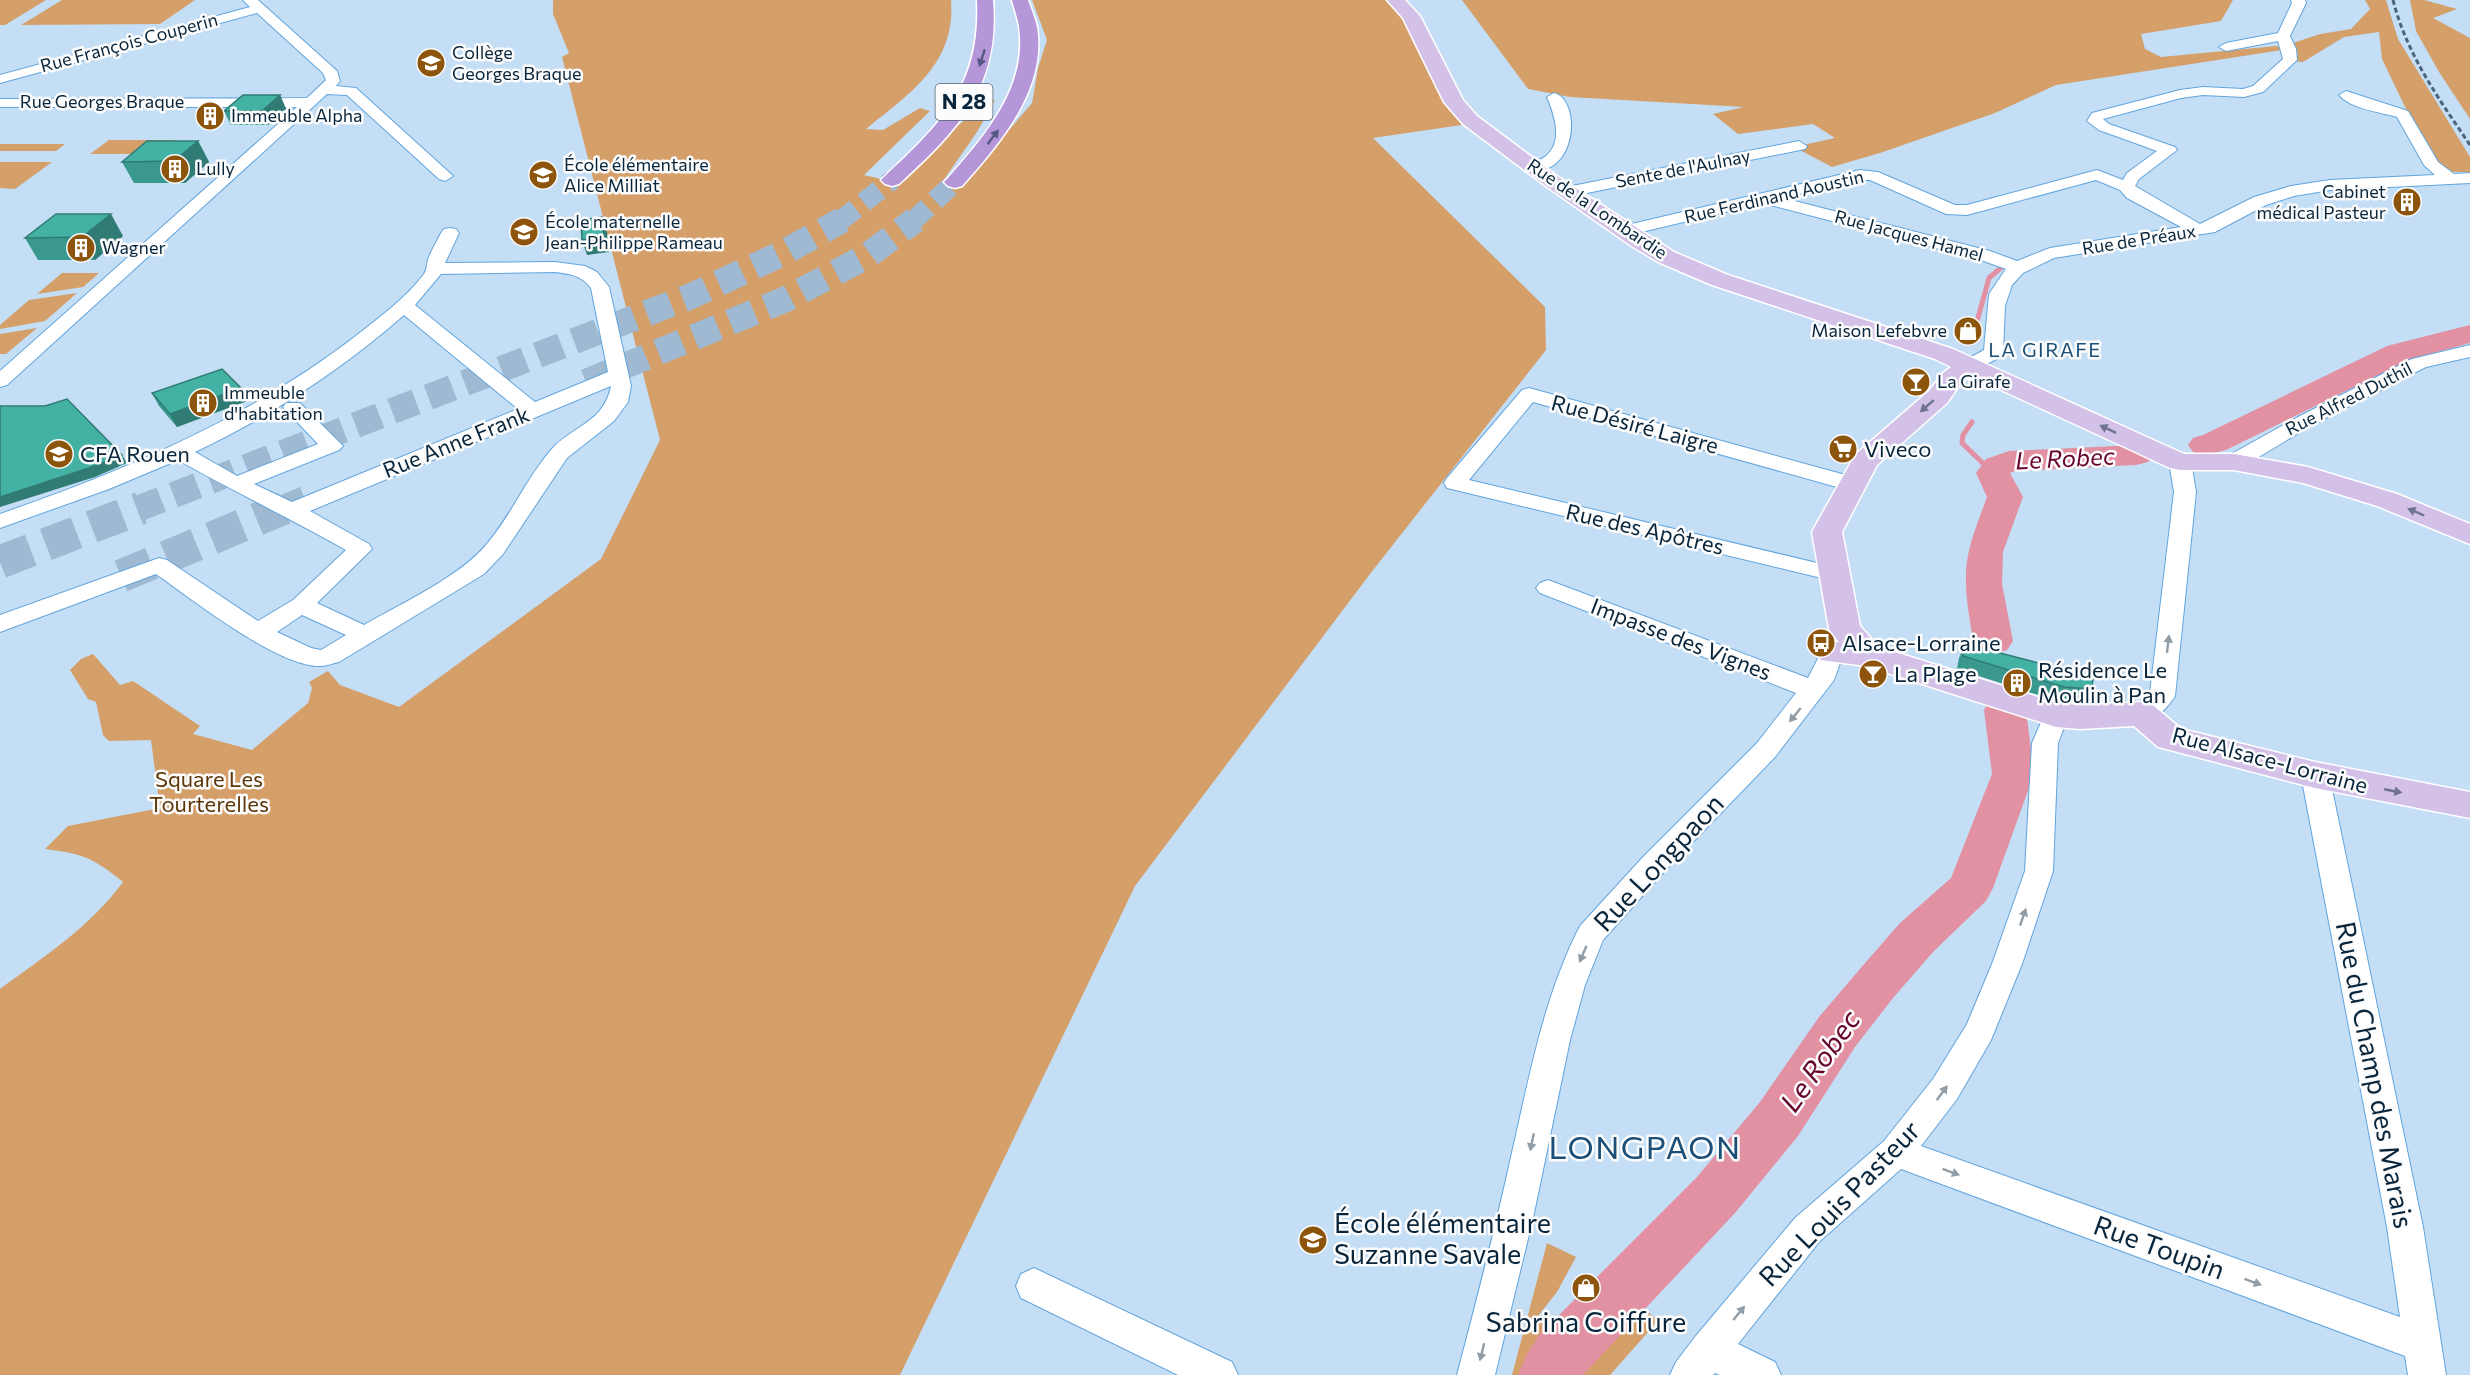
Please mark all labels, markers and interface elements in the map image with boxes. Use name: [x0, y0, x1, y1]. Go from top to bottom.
street label: Rue François Couperin: [37, 8, 220, 76]
place label: Collège Georges Braque: [452, 41, 581, 84]
school or university icon: Collège Georges Braque: [415, 47, 447, 79]
one-way arrow: [977, 49, 987, 67]
road number: N 28: [936, 84, 992, 120]
street label: Rue Georges Braque: [20, 90, 184, 112]
building icon: Immeuble Alpha: [194, 100, 226, 132]
place label: Immeuble Alpha: [231, 104, 363, 126]
one-way arrow: [987, 130, 999, 146]
street label: Sente de l'Aulnay: [1614, 144, 1752, 192]
building icon: Lully: [159, 153, 191, 185]
place label: École élémentaire Alice Milliat: [564, 153, 709, 196]
street label: Rue de la Lombardie: [1523, 153, 1672, 263]
place label: Lully: [196, 157, 235, 179]
school or university icon: École élémentaire Alice Milliat: [527, 159, 559, 191]
street label: Rue Ferdinand Aoustin: [1682, 165, 1866, 227]
place label: Cabinet médical Pasteur: [2257, 180, 2386, 223]
building icon: Cabinet médical Pasteur: [2391, 186, 2423, 218]
street label: Rue Jacques Hamel: [1833, 205, 1986, 265]
place label: École maternelle Jean-Philippe Rameau: [545, 210, 723, 253]
school or university icon: École maternelle Jean-Philippe Rameau: [508, 216, 540, 248]
street label: Rue de Préaux: [2080, 219, 2198, 259]
building icon: Wagner: [65, 232, 97, 264]
place label: Wagner: [102, 236, 166, 258]
shop icon: Maison Lefebvre: [1952, 315, 1984, 347]
place label: Maison Lefebvre: [1811, 319, 1947, 341]
district label: LA GIRAFE: [1988, 337, 2102, 361]
street label: Rue Alfred Duthil: [2281, 357, 2416, 440]
bar icon: La Girafe: [1900, 366, 1932, 398]
place label: La Girafe: [1937, 370, 2011, 392]
place label: Immeuble d'habitation: [224, 381, 323, 424]
building icon: Immeuble d'habitation: [187, 387, 219, 419]
street label: Rue Désiré Laigre: [1549, 388, 1722, 459]
street label: Rue Anne Frank: [379, 400, 533, 483]
one-way arrow: [1919, 400, 1935, 413]
one-way arrow: [2099, 424, 2116, 433]
supermarket icon: Viveco: [1827, 433, 1859, 465]
place label: Viveco: [1864, 435, 1931, 462]
school or university icon: CFA Rouen: [43, 438, 75, 470]
place label: CFA Rouen: [80, 440, 190, 467]
water label: Le Robec: [2015, 440, 2115, 475]
street label: Rue des Apôtres: [1563, 497, 1727, 560]
one-way arrow: [2407, 507, 2425, 517]
street label: Impasse des Vignes: [1587, 592, 1775, 685]
bus stop icon: Alsace-Lorraine: [1805, 627, 1837, 659]
place label: Alsace-Lorraine: [1842, 629, 2001, 656]
one-way arrow: [2164, 634, 2173, 653]
place label: Résidence Le Moulin à Pan: [2038, 656, 2167, 708]
bar icon: La Plage: [1857, 658, 1889, 690]
place label: La Plage: [1894, 660, 1977, 687]
building icon: Résidence Le Moulin à Pan: [2001, 667, 2033, 699]
one-way arrow: [1789, 707, 1801, 722]
street label: Rue Alsace-Lorraine: [2169, 720, 2371, 799]
park label: Square Les Tourterelles: [149, 765, 269, 817]
street label: Rue Longpaon: [1586, 786, 1730, 938]
one-way arrow: [2384, 786, 2403, 795]
one-way arrow: [2018, 908, 2028, 926]
street label: Rue du Champ des Marais: [2330, 918, 2421, 1231]
one-way arrow: [1578, 945, 1587, 963]
water label: Le Robec: [1772, 1003, 1866, 1118]
one-way arrow: [1936, 1086, 1948, 1102]
street label: Rue Louis Pasteur: [1751, 1113, 1927, 1293]
district label: LONGPAON: [1548, 1126, 1742, 1166]
one-way arrow: [1527, 1132, 1536, 1151]
one-way arrow: [1942, 1168, 1960, 1177]
place label: École élémentaire Suzanne Savale: [1334, 1206, 1551, 1270]
street label: Rue Toupin: [2089, 1208, 2230, 1286]
school or university icon: École élémentaire Suzanne Savale: [1297, 1224, 1329, 1256]
shop icon: Sabrina Coiffure: [1570, 1272, 1602, 1304]
one-way arrow: [2244, 1277, 2262, 1287]
place label: Sabrina Coiffure: [1486, 1305, 1686, 1338]
one-way arrow: [1732, 1306, 1745, 1321]
one-way arrow: [1476, 1343, 1486, 1361]

